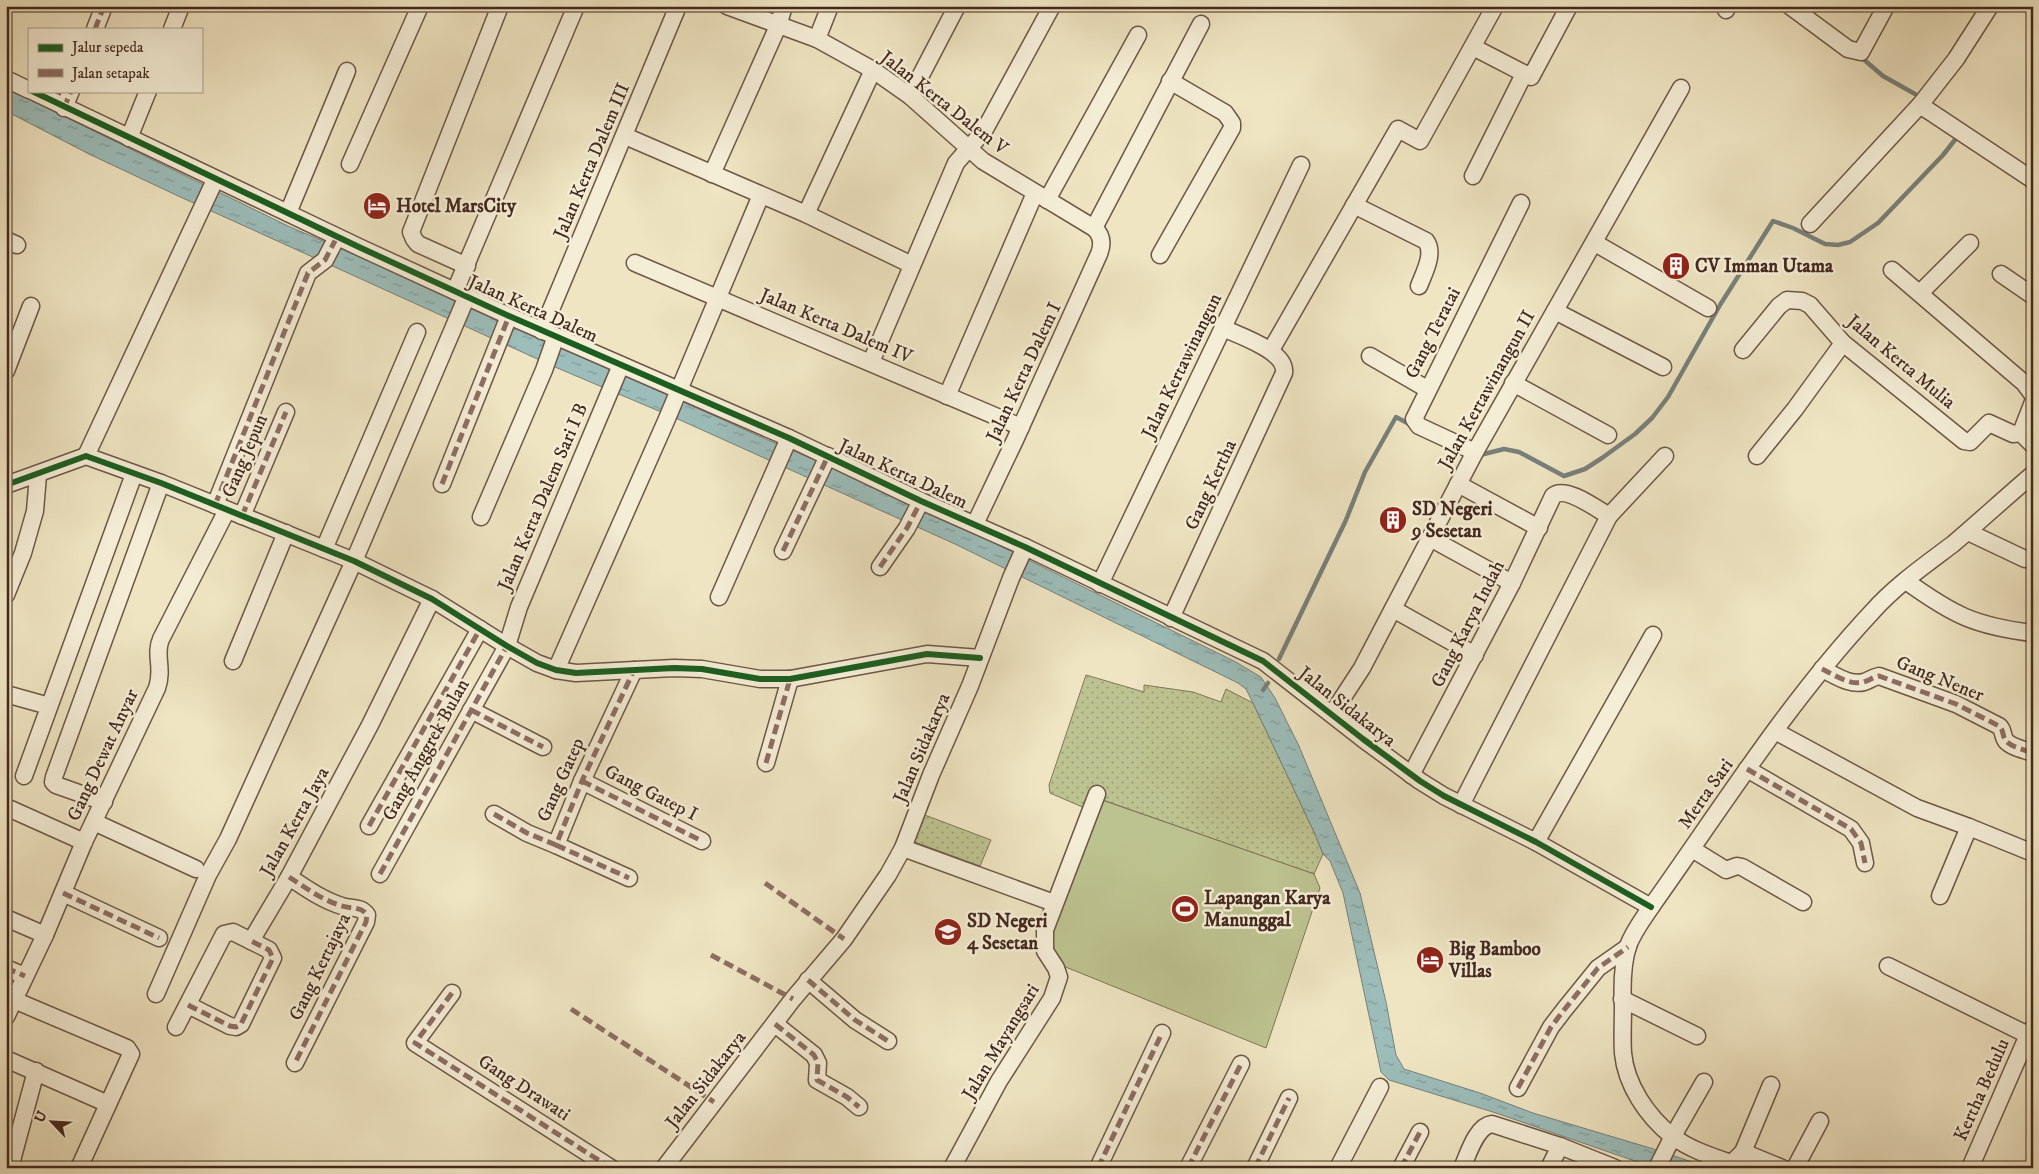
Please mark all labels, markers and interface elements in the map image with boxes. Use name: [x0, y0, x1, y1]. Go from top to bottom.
legend: [28, 28, 202, 92]
text: Jalur sepeda: [70, 38, 144, 57]
street label: Jalan Kerta Dalem V: [874, 45, 1013, 161]
text: Jalan setapak: [70, 64, 150, 83]
street label: Jalan Kerta Dalem III: [548, 80, 635, 244]
hotel icon: Hotel MarsCity: [362, 191, 392, 221]
place label: Hotel MarsCity: [396, 195, 517, 218]
building icon: CV Imman Utama: [1661, 251, 1691, 281]
place label: CV Imman Utama: [1695, 255, 1834, 278]
street label: Jalan Kerta Dalem: [463, 269, 601, 348]
street label: Jalan Kerta Dalem IV: [755, 283, 917, 369]
street label: Gang Teratai: [1400, 284, 1466, 382]
street label: Jalan Kertawinangun: [1136, 290, 1227, 444]
street label: Jalan Kerta Dalem I: [981, 298, 1066, 447]
street label: Jalan Kertawinangun II: [1433, 306, 1540, 475]
street label: Jalan Kerta Mulia: [1841, 309, 1960, 414]
street label: Jalan Kerta Dalem Sari I B: [492, 400, 593, 596]
street label: Gang Jepun: [217, 411, 273, 501]
street label: Jalan Kerta Dalem: [833, 433, 971, 514]
street label: Gang Kertha: [1180, 436, 1242, 534]
place label: SD Negeri 9 Sesetan: [1410, 498, 1492, 543]
building icon: SD Negeri 9 Sesetan: [1378, 505, 1408, 535]
street label: Gang Karya Indah: [1426, 557, 1510, 691]
street label: Gang Nener: [1893, 651, 1987, 707]
street label: Jalan Sidakarya: [1292, 661, 1400, 752]
street label: Gang Anggrek Bulan: [378, 675, 475, 825]
street label: Gang Dewat Anyar: [62, 685, 144, 825]
street label: Jalan Sidakarya: [888, 690, 955, 808]
street label: Gang Gatep: [532, 734, 590, 826]
street label: Merta Sari: [1674, 754, 1738, 833]
street label: Gang Gatep I: [601, 760, 702, 826]
street label: Jalan Kerta Jaya: [254, 763, 335, 883]
place label: Lapangan Karya Manunggal: [1204, 887, 1331, 932]
sports icon: Lapangan Karya Manunggal: [1170, 894, 1200, 924]
street label: Gang Kertajaya: [284, 910, 356, 1024]
place label: SD Negeri 4 Sesetan: [967, 910, 1047, 955]
school or university icon: SD Negeri 4 Sesetan: [933, 917, 963, 947]
place label: Big Bamboo Villas: [1448, 938, 1541, 983]
hotel icon: Big Bamboo Villas: [1415, 945, 1445, 975]
street label: Jalan Mayangsari: [956, 980, 1045, 1106]
street label: Jalan Sidakarya: [660, 1027, 751, 1135]
street label: Kertha Bedulu: [1949, 1035, 2015, 1145]
street label: Gang Drawati: [474, 1050, 574, 1126]
north arrow: [28, 1096, 78, 1146]
text: U: [31, 1108, 52, 1126]

